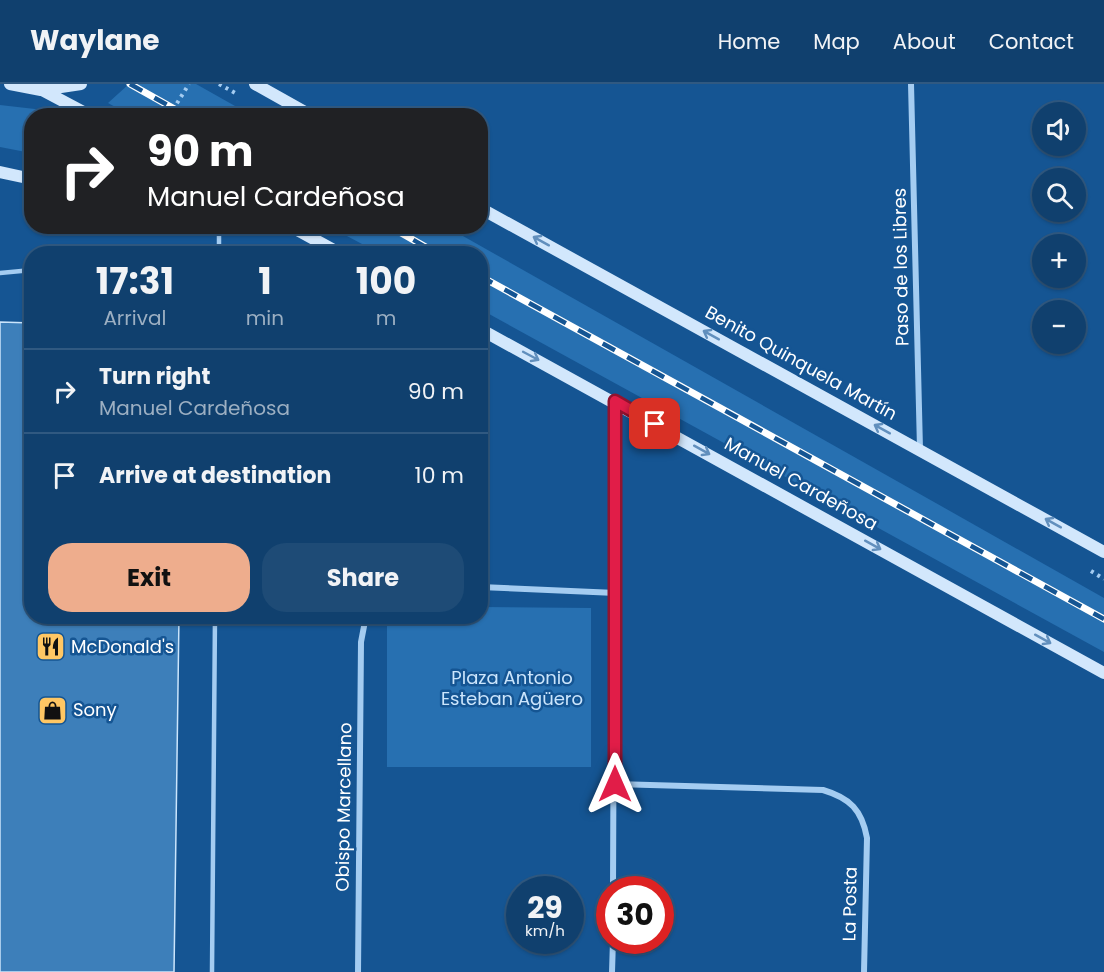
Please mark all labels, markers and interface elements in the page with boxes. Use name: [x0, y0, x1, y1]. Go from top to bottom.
text: Waylane: [30, 21, 160, 60]
text: Home: [718, 27, 780, 56]
text: Map: [813, 27, 860, 56]
text: About: [893, 27, 956, 56]
text: Contact: [989, 27, 1074, 56]
map controls: [1032, 102, 1086, 354]
button: sound: [1032, 102, 1086, 156]
text: 90 m: [147, 122, 254, 181]
icon: right: [48, 132, 126, 210]
button: search: [1032, 168, 1086, 222]
text: Manuel Cardeñosa: [147, 178, 405, 215]
street label: Paso de los Libres: [887, 188, 914, 346]
button: +: [1032, 234, 1086, 288]
one-way arrow: [532, 235, 550, 246]
text: 17:31: [96, 256, 174, 307]
text: 1: [258, 256, 272, 307]
text: 100: [356, 256, 416, 307]
street label: Benito Quinquela Martín: [701, 299, 902, 426]
button: −: [1032, 300, 1086, 354]
text: Arrival: [103, 304, 166, 332]
text: min: [246, 304, 284, 332]
text: m: [376, 304, 396, 332]
one-way arrow: [703, 329, 721, 340]
one-way arrow: [522, 351, 540, 363]
text: Turn right: [99, 361, 210, 392]
icon: right: [48, 375, 81, 408]
text: 90 m: [408, 376, 464, 407]
text: Manuel Cardeñosa: [99, 394, 290, 422]
pin: [629, 398, 680, 449]
icon: arrive: [638, 407, 671, 440]
one-way arrow: [874, 423, 892, 434]
street label: Manuel Cardeñosa: [720, 431, 882, 536]
one-way arrow: [693, 445, 711, 456]
icon: arrive: [48, 459, 81, 492]
text: Arrive at destination: [99, 460, 331, 491]
text: 10 m: [415, 460, 464, 491]
one-way arrow: [1045, 517, 1062, 529]
one-way arrow: [864, 539, 881, 551]
button: Exit: [48, 543, 250, 612]
button: Share: [262, 543, 464, 612]
restaurant icon: McDonald's: [34, 631, 66, 663]
place label: McDonald's: [71, 634, 174, 659]
one-way arrow: [1035, 634, 1052, 646]
park label: Plaza Antonio Esteban Agüero: [441, 665, 583, 711]
shop icon: Sony: [36, 694, 68, 726]
place label: Sony: [73, 697, 117, 722]
street label: Obispo Marcellano: [330, 722, 357, 892]
position arrow: [583, 752, 647, 816]
street label: La Posta: [836, 866, 863, 942]
speed limit sign: 30: [596, 876, 674, 954]
text: 29: [527, 886, 563, 929]
text: km/h: [525, 920, 565, 941]

